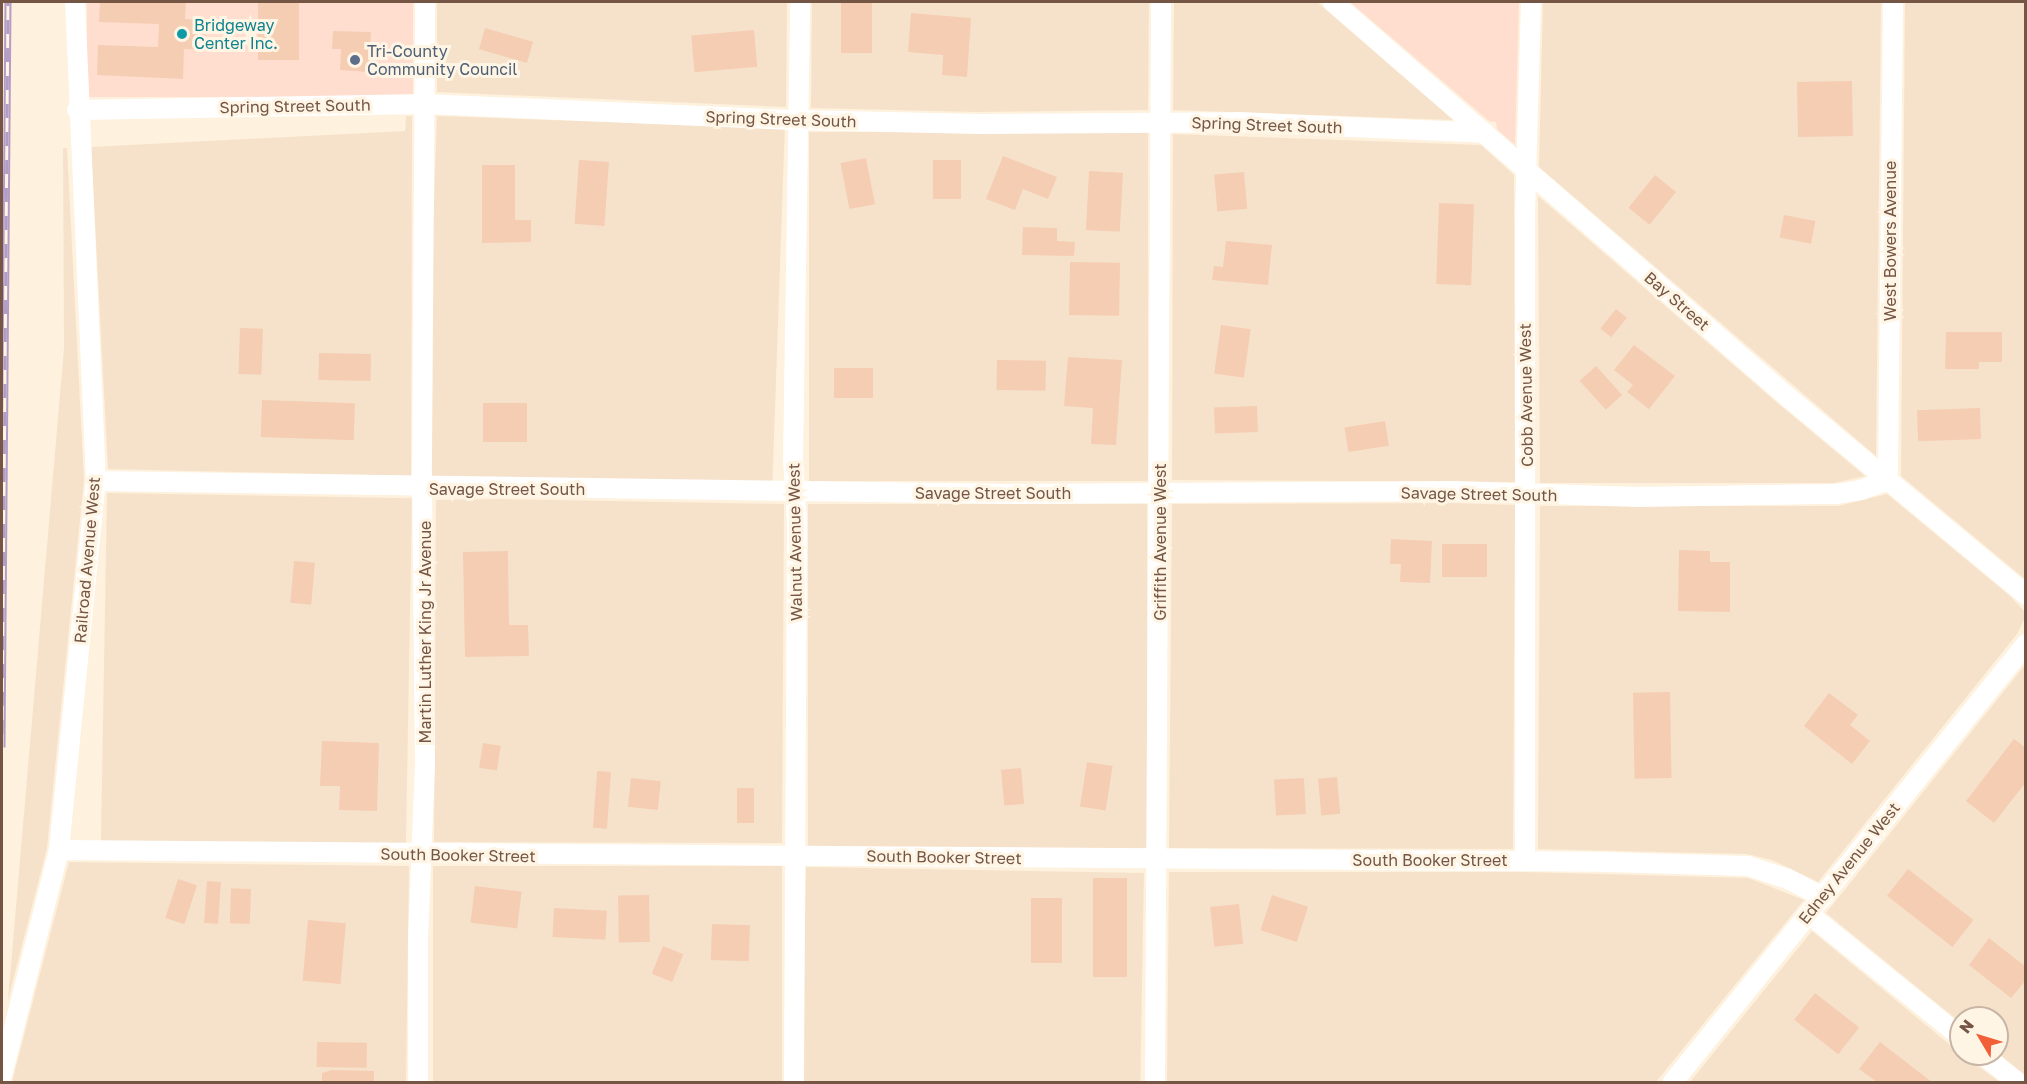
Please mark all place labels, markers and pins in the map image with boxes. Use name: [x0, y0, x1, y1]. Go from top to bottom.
place label: Bridgeway Center Inc.: [194, 15, 278, 53]
marker: Bridgeway Center Inc.: [175, 27, 189, 41]
place label: Tri-County Community Council: [367, 41, 517, 79]
marker: Tri-County Community Council: [348, 53, 362, 67]

